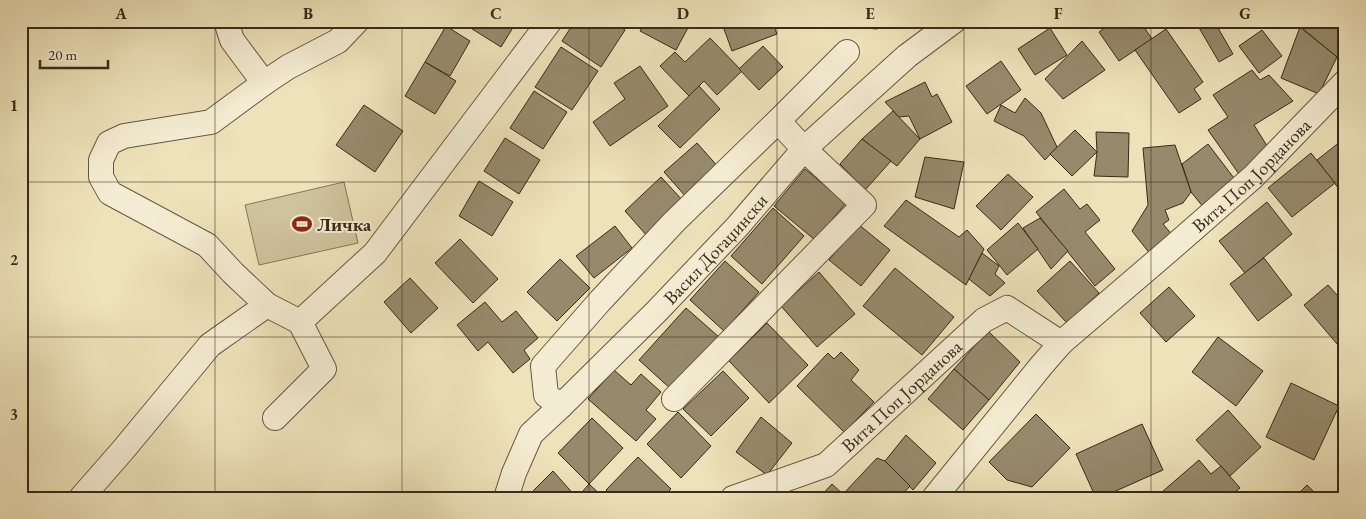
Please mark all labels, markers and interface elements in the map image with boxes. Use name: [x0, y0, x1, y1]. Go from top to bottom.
text: A: [114, 3, 127, 24]
text: B: [303, 3, 313, 24]
text: C: [490, 3, 502, 24]
text: D: [677, 3, 689, 24]
text: E: [865, 3, 875, 24]
text: F: [1054, 3, 1063, 24]
text: G: [1239, 3, 1251, 24]
scale bar: [40, 38, 108, 70]
text: 20 m: [48, 45, 77, 64]
text: 1: [10, 95, 18, 116]
street label: Вита Поп Јорданова: [1186, 112, 1316, 238]
street label: Васил Догаџински: [658, 188, 773, 310]
place label: Личка: [317, 212, 372, 237]
sports icon: Личка: [291, 213, 313, 235]
text: 2: [10, 249, 19, 270]
street label: Вита Поп Јорданова: [836, 334, 967, 458]
text: 3: [10, 404, 18, 425]

